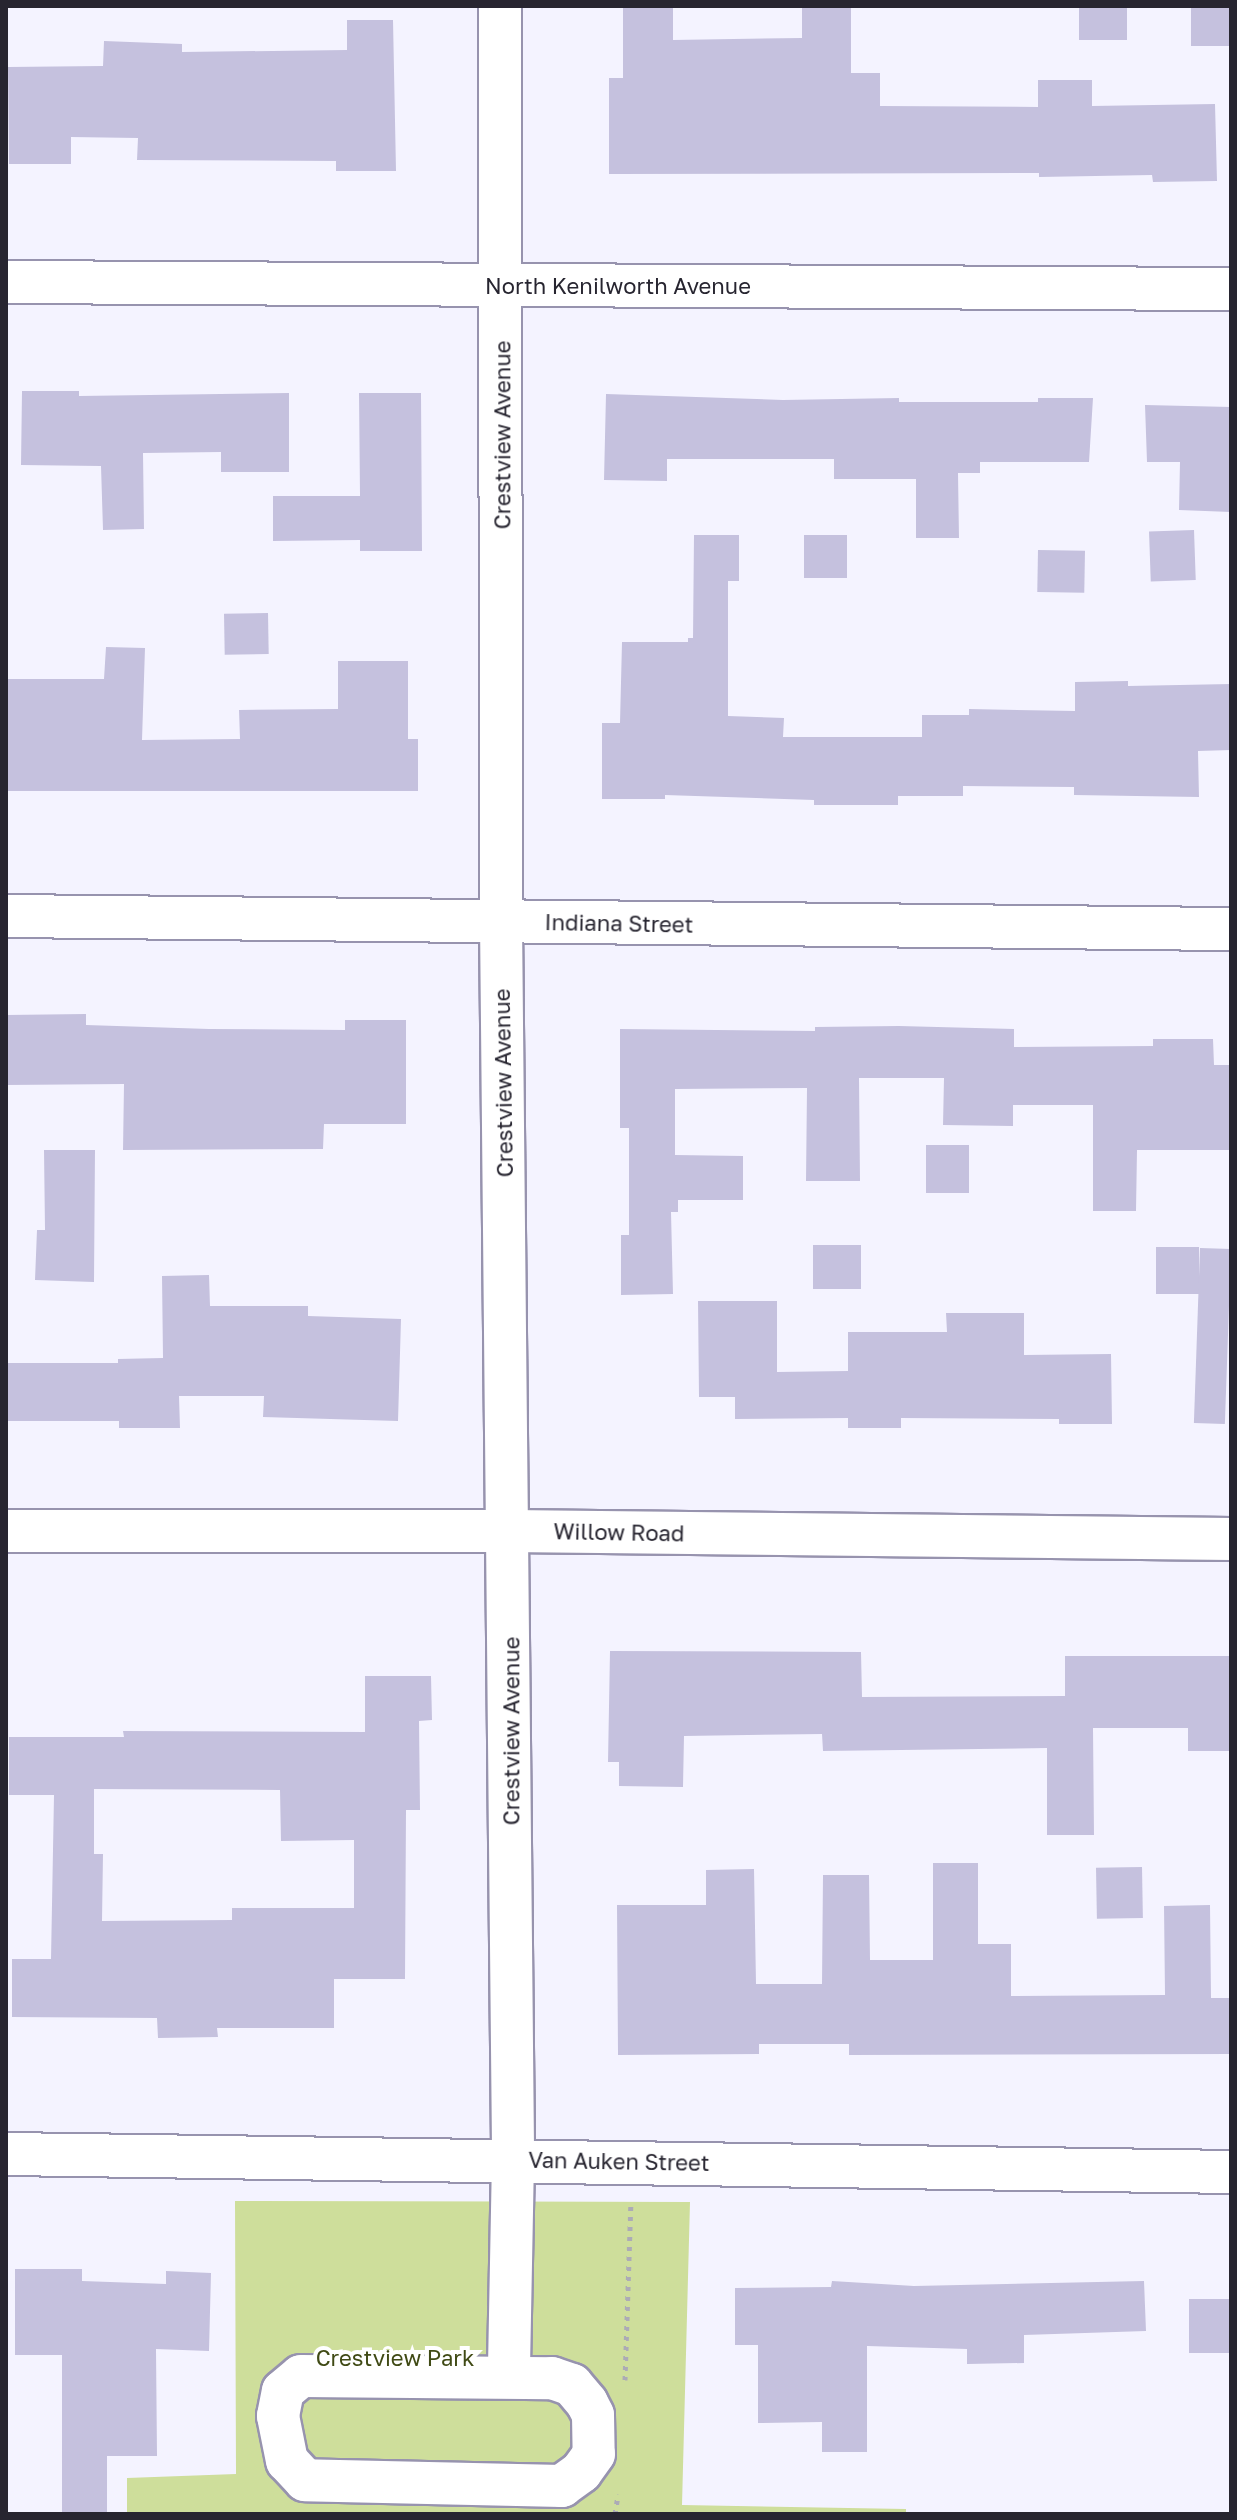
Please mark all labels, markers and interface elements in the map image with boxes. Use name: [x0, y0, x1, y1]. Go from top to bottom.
street label: North Kenilworth Avenue: [485, 273, 751, 299]
street label: Crestview Avenue: [489, 341, 515, 529]
street label: Indiana Street: [544, 909, 694, 937]
street label: Crestview Avenue: [488, 988, 518, 1178]
street label: Willow Road: [553, 1518, 685, 1546]
street label: Crestview Avenue: [498, 1637, 524, 1825]
street label: Van Auken Street: [528, 2146, 710, 2176]
park label: Crestview Park: [316, 2345, 474, 2371]

